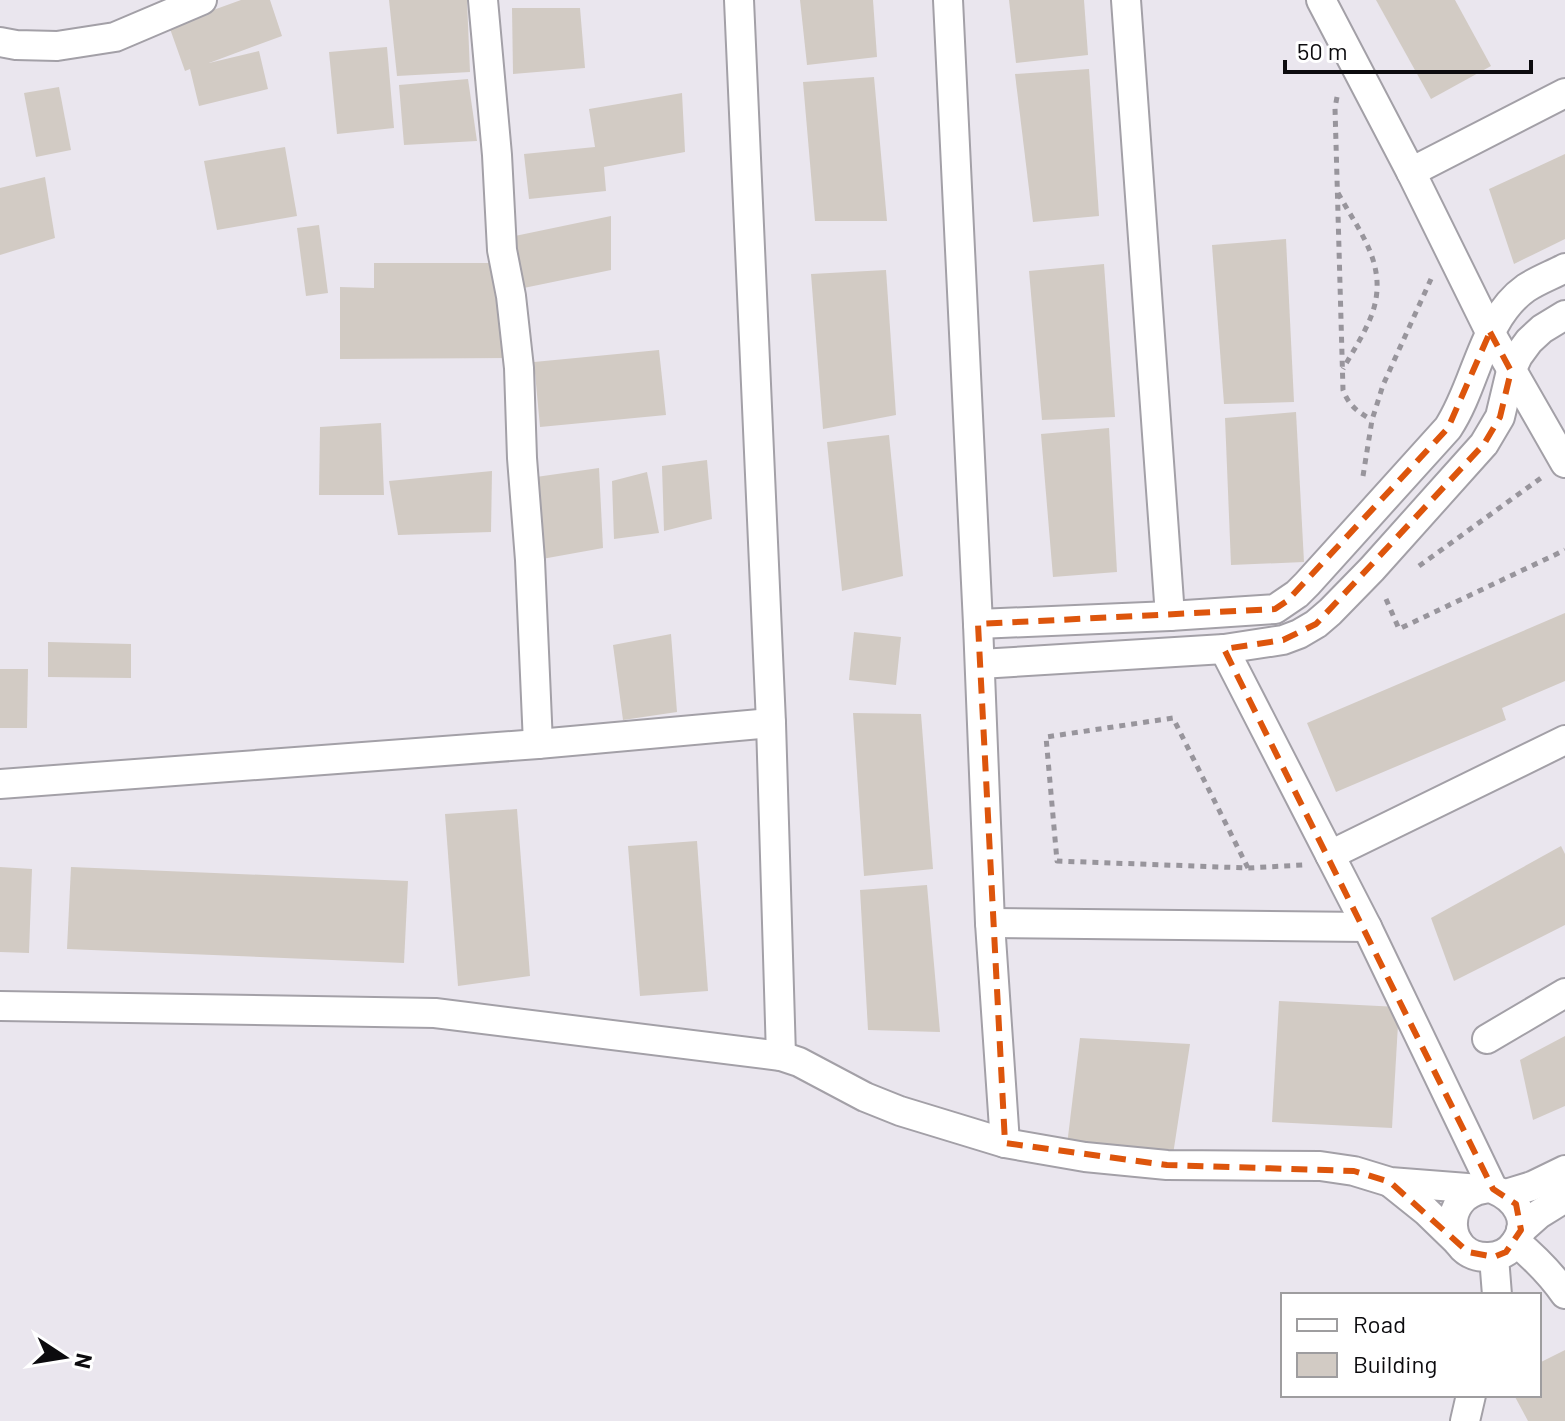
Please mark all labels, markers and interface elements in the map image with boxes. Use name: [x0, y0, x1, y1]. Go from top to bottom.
scale bar: [1285, 24, 1531, 74]
text: 50 m: [1297, 36, 1348, 65]
legend: [1281, 1293, 1541, 1397]
text: Road: [1353, 1309, 1406, 1338]
north arrow: [24, 1317, 104, 1397]
text: Building: [1353, 1349, 1437, 1378]
text: N: [70, 1352, 99, 1371]

